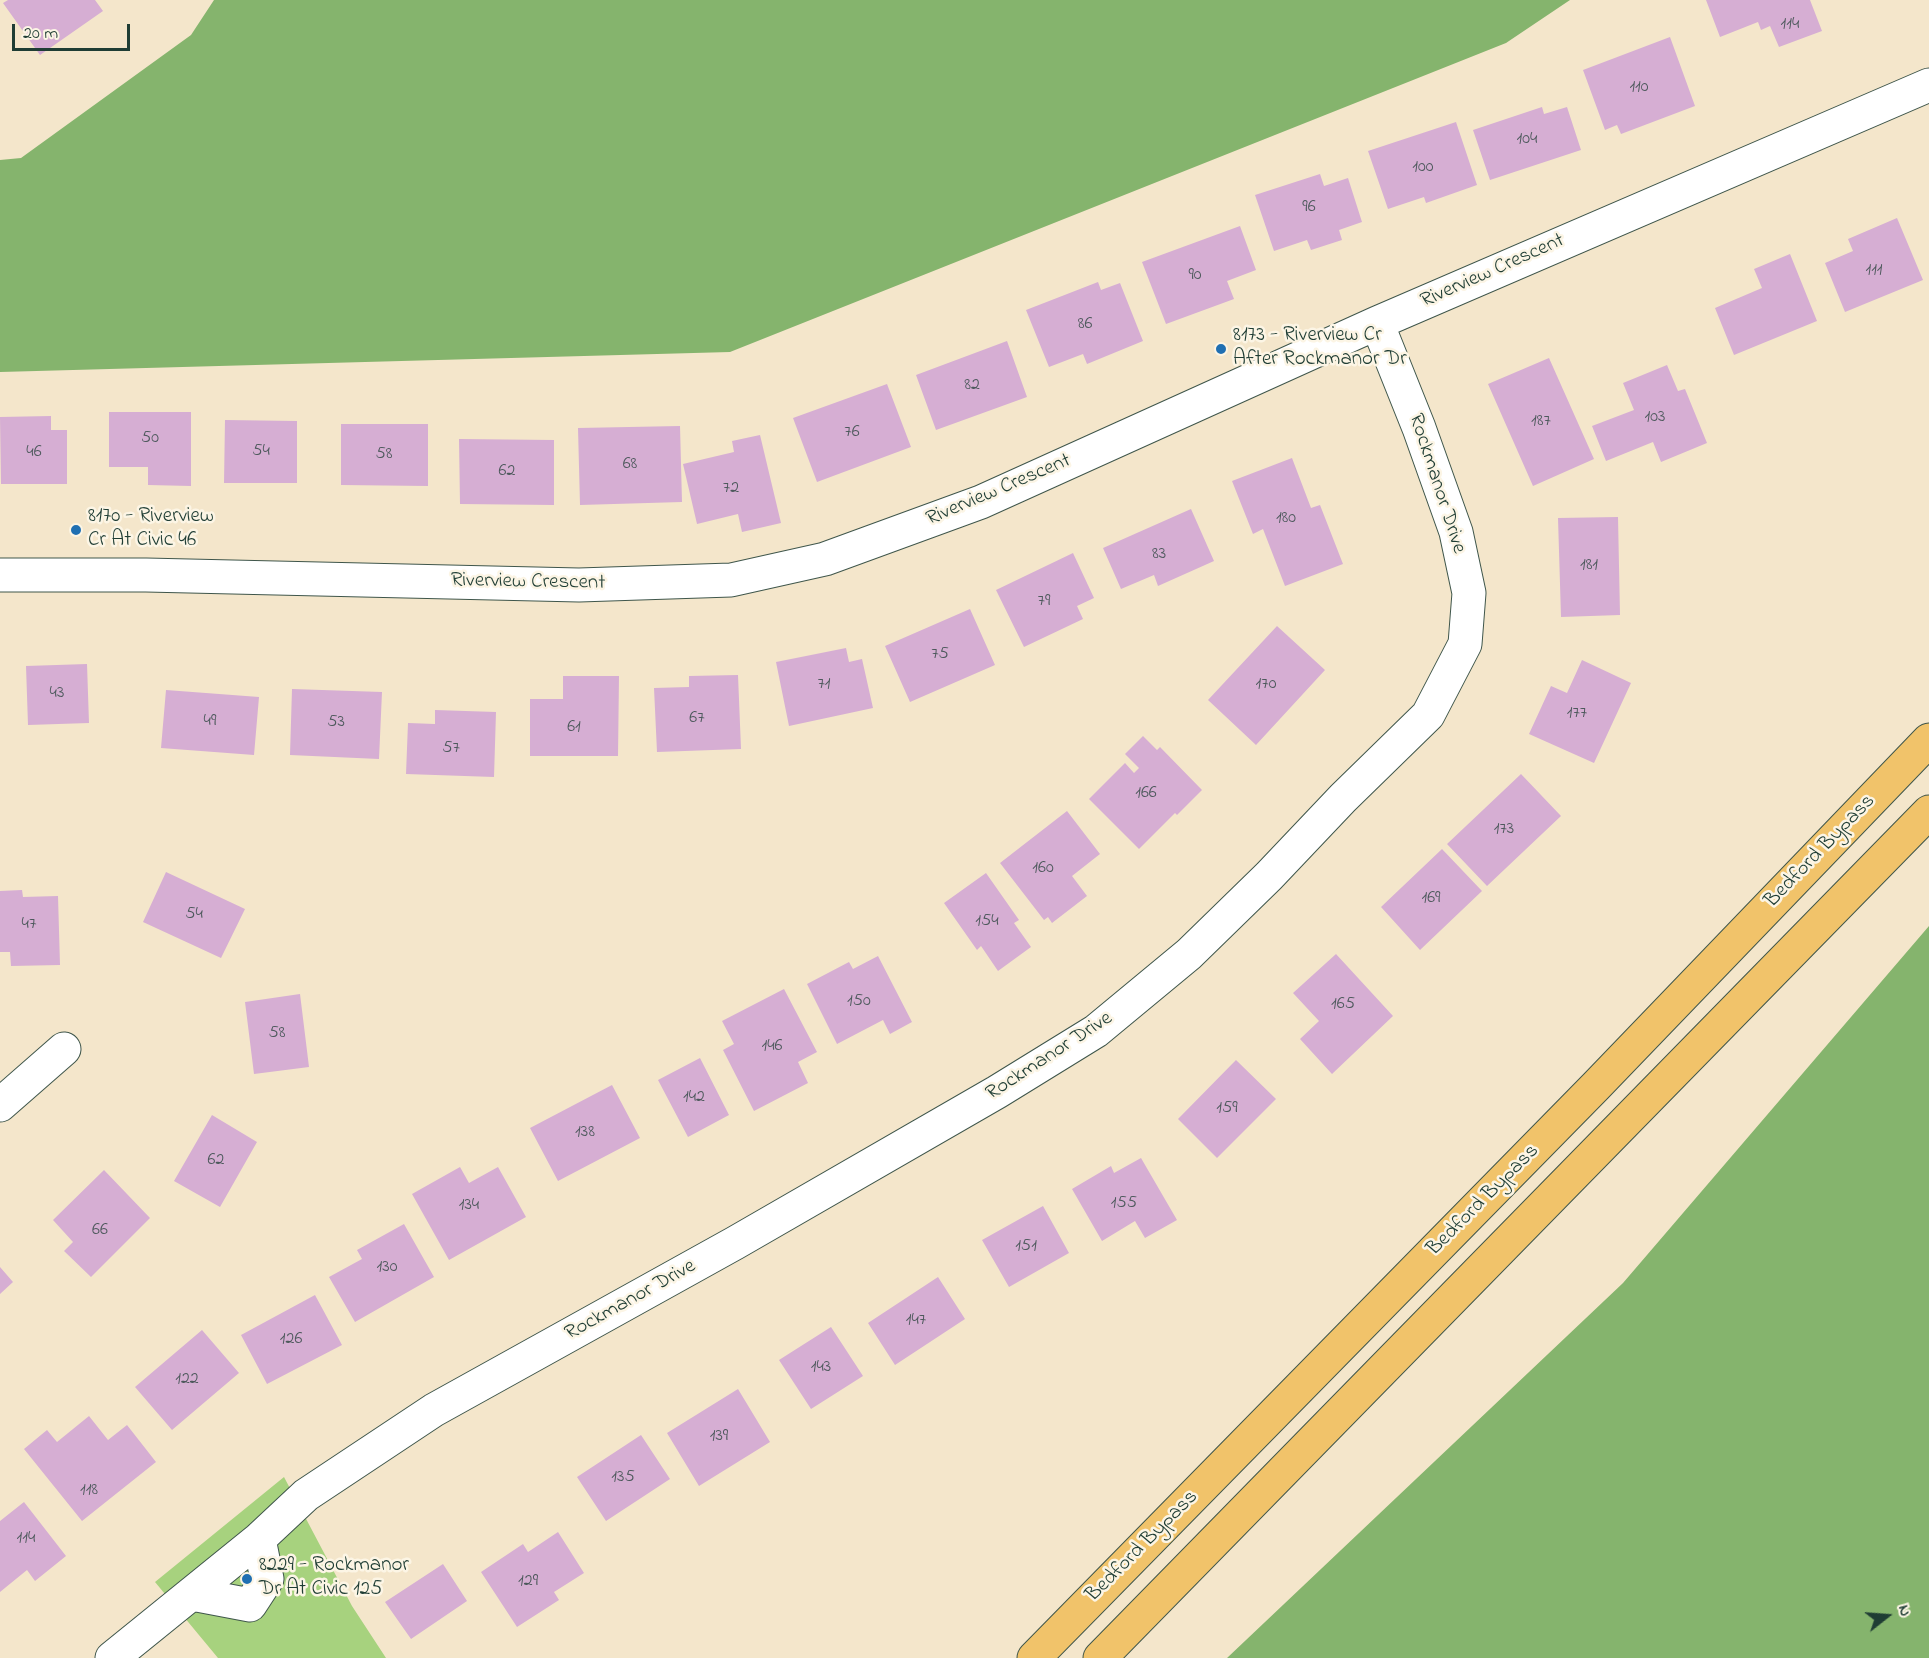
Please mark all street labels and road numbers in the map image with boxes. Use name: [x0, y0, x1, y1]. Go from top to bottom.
street label: Riverview Crescent: [1417, 229, 1569, 315]
street label: Rockmanor Drive: [1402, 411, 1470, 557]
street label: Riverview Crescent: [923, 449, 1075, 533]
street label: Riverview Crescent: [450, 569, 606, 597]
street label: Bedford Bypass: [1760, 790, 1882, 914]
street label: Rockmanor Drive: [982, 1007, 1118, 1107]
street label: Bedford Bypass: [1423, 1140, 1545, 1262]
street label: Rockmanor Drive: [561, 1255, 701, 1347]
street label: Bedford Bypass: [1082, 1486, 1204, 1608]

